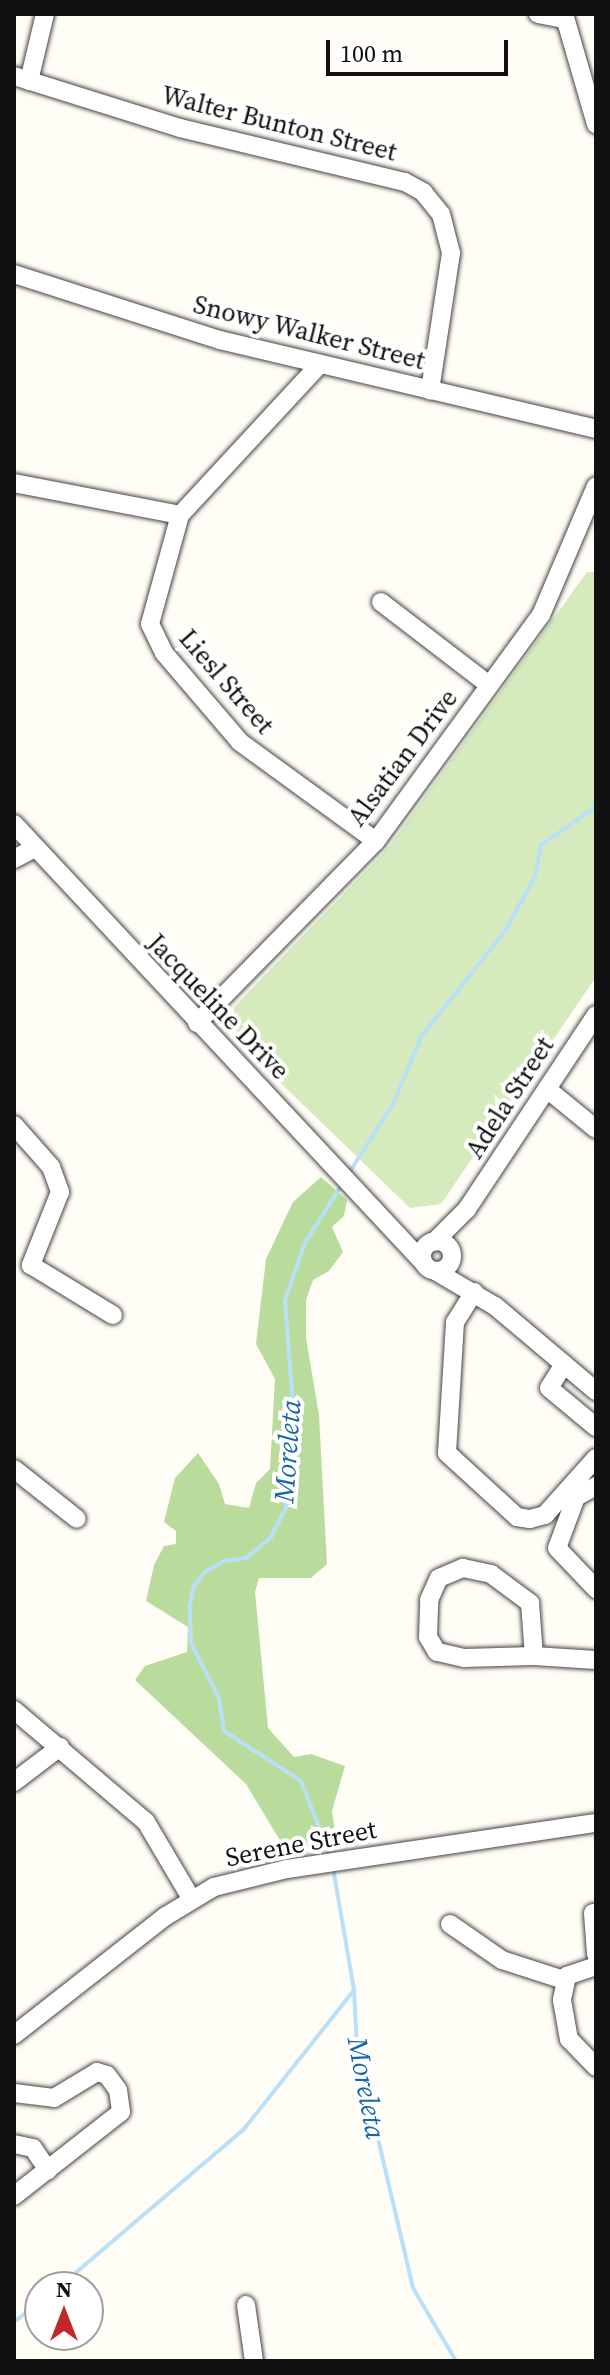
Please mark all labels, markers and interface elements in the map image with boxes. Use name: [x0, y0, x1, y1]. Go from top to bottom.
scale bar: [330, 24, 512, 74]
text: 100 m: [340, 37, 403, 70]
street label: Walter Bunton Street: [158, 80, 400, 168]
street label: Snowy Walker Street: [190, 289, 428, 377]
street label: Liesl Street: [172, 623, 280, 741]
street label: Alsatian Drive: [341, 683, 465, 833]
street label: Jacqueline Drive: [141, 928, 295, 1086]
street label: Adela Street: [459, 1031, 561, 1165]
water label: Moreleta: [267, 1398, 307, 1504]
street label: Serene Street: [223, 1814, 379, 1874]
water label: Moreleta: [341, 2034, 393, 2142]
north arrow: [24, 2271, 104, 2351]
text: N: [56, 2274, 72, 2304]

